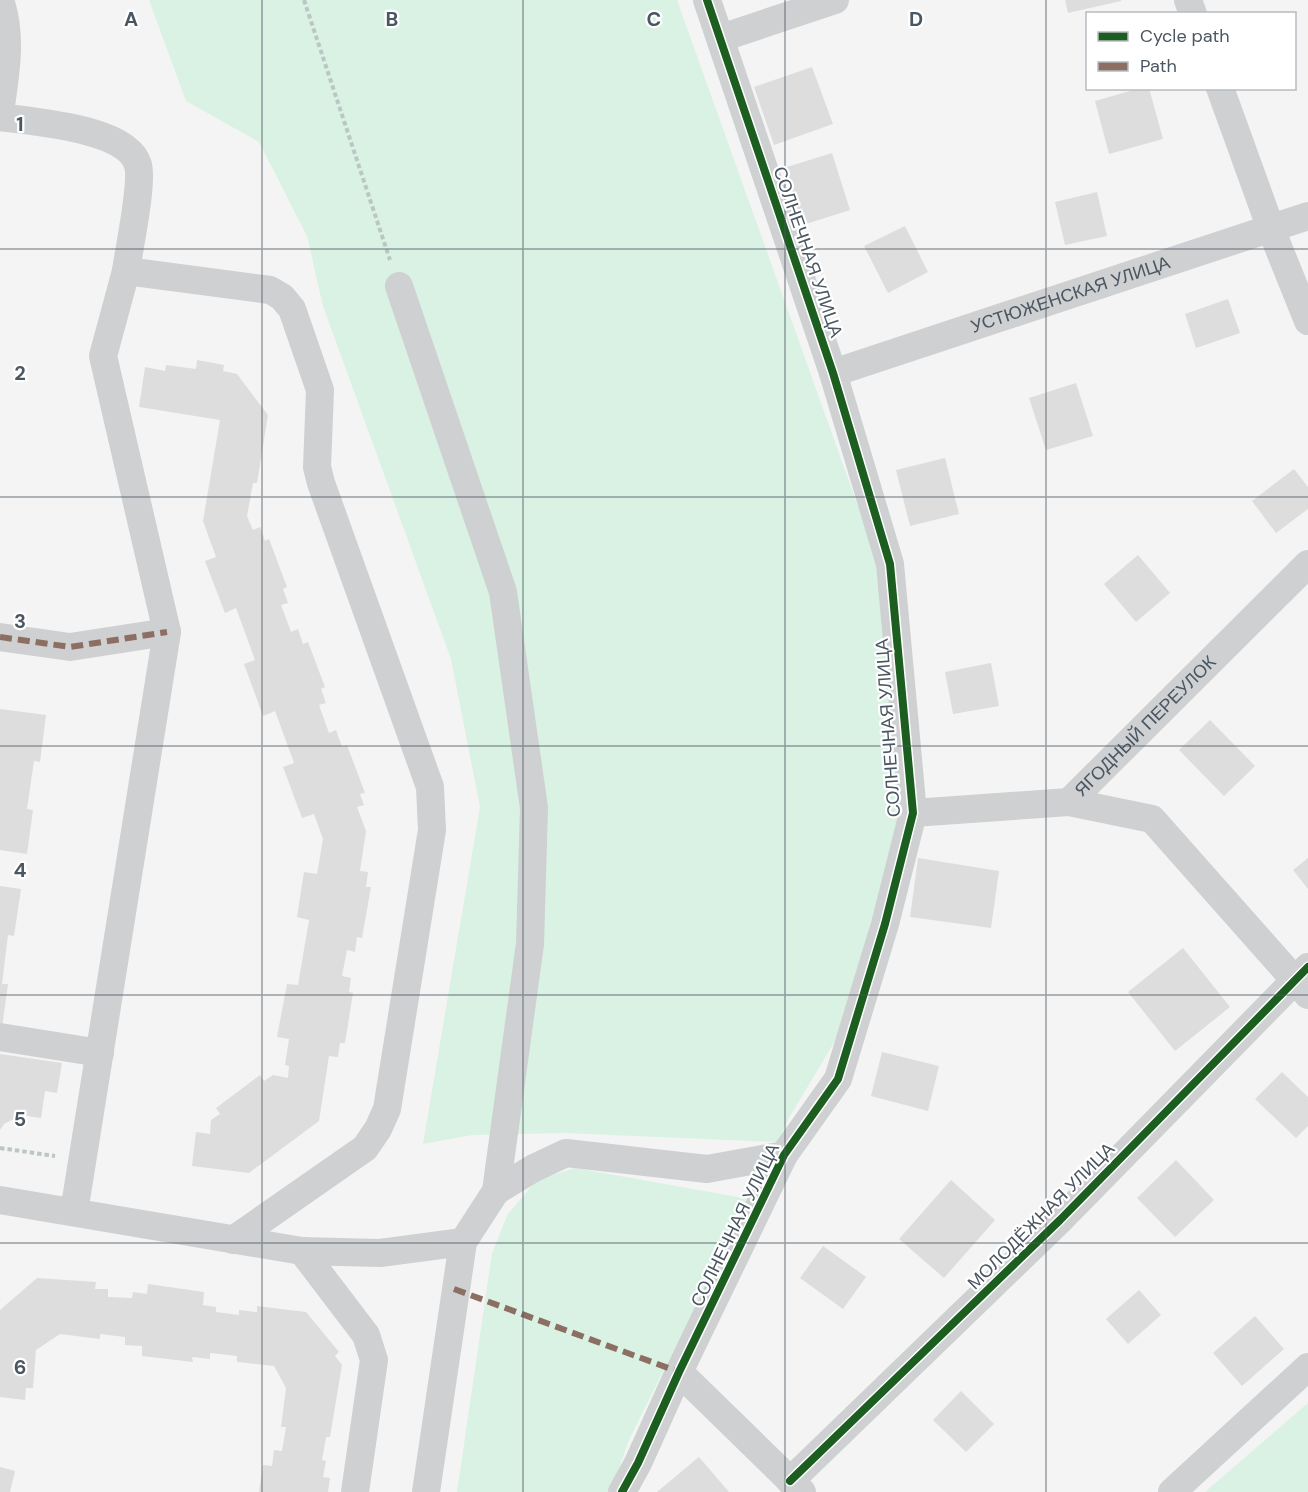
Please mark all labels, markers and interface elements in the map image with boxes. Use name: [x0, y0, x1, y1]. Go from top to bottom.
text: A: [124, 6, 138, 32]
text: B: [386, 6, 398, 32]
text: C: [647, 6, 661, 32]
text: D: [909, 6, 923, 32]
legend: [1086, 12, 1296, 90]
text: Cycle path: [1140, 24, 1230, 48]
text: Path: [1140, 54, 1177, 78]
text: 1: [16, 111, 24, 137]
street label: СОЛНЕЧНАЯ УЛИЦА: [768, 164, 848, 340]
street label: УСТЮЖЕНСКАЯ УЛИЦА: [968, 250, 1173, 339]
text: 2: [14, 360, 26, 386]
text: 3: [14, 608, 26, 634]
street label: СОЛНЕЧНАЯ УЛИЦА: [870, 638, 906, 818]
street label: ЯГОДНЫЙ ПЕРЕУЛОК: [1069, 650, 1222, 802]
text: 4: [14, 857, 27, 883]
text: 5: [14, 1106, 26, 1132]
street label: МОЛОДЁЖНАЯ УЛИЦА: [962, 1137, 1120, 1295]
street label: СОЛНЕЧНАЯ УЛИЦА: [685, 1139, 785, 1311]
text: 6: [14, 1354, 26, 1380]

